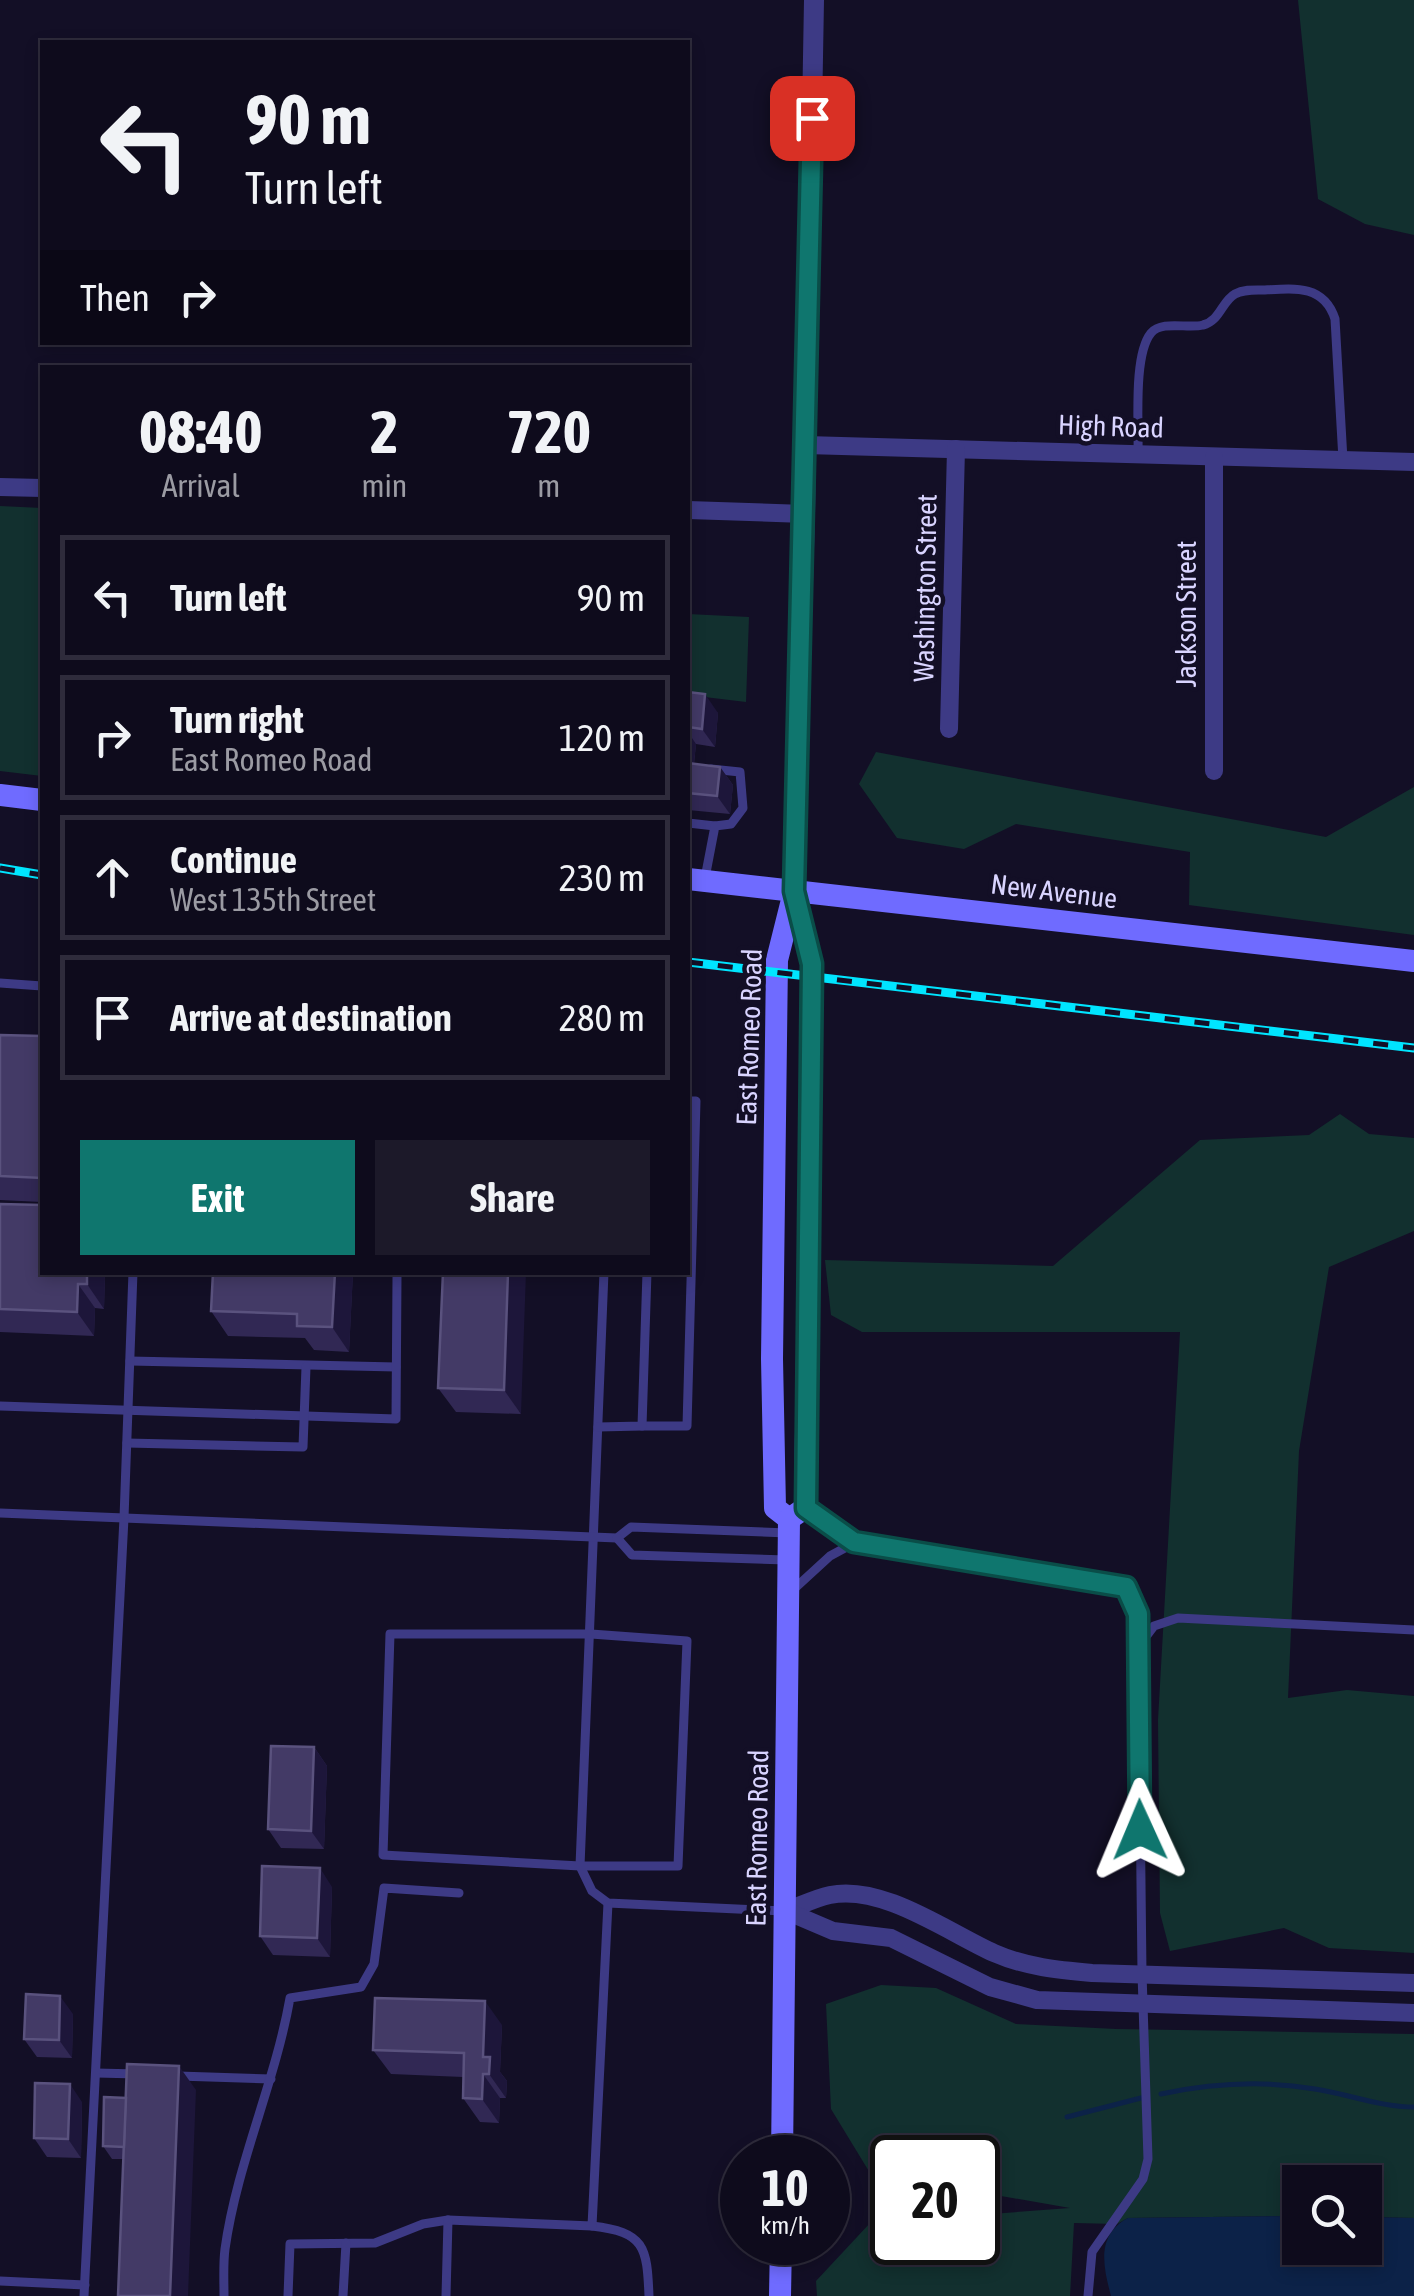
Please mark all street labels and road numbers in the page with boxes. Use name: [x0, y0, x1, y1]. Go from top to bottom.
street label: High Road: [1058, 408, 1164, 444]
street label: Washington Street: [907, 494, 943, 682]
street label: Jackson Street: [1170, 541, 1202, 687]
street label: New Avenue: [989, 867, 1119, 915]
street label: East Romeo Road: [730, 948, 768, 1126]
street label: East Romeo Road: [739, 1749, 775, 1927]

